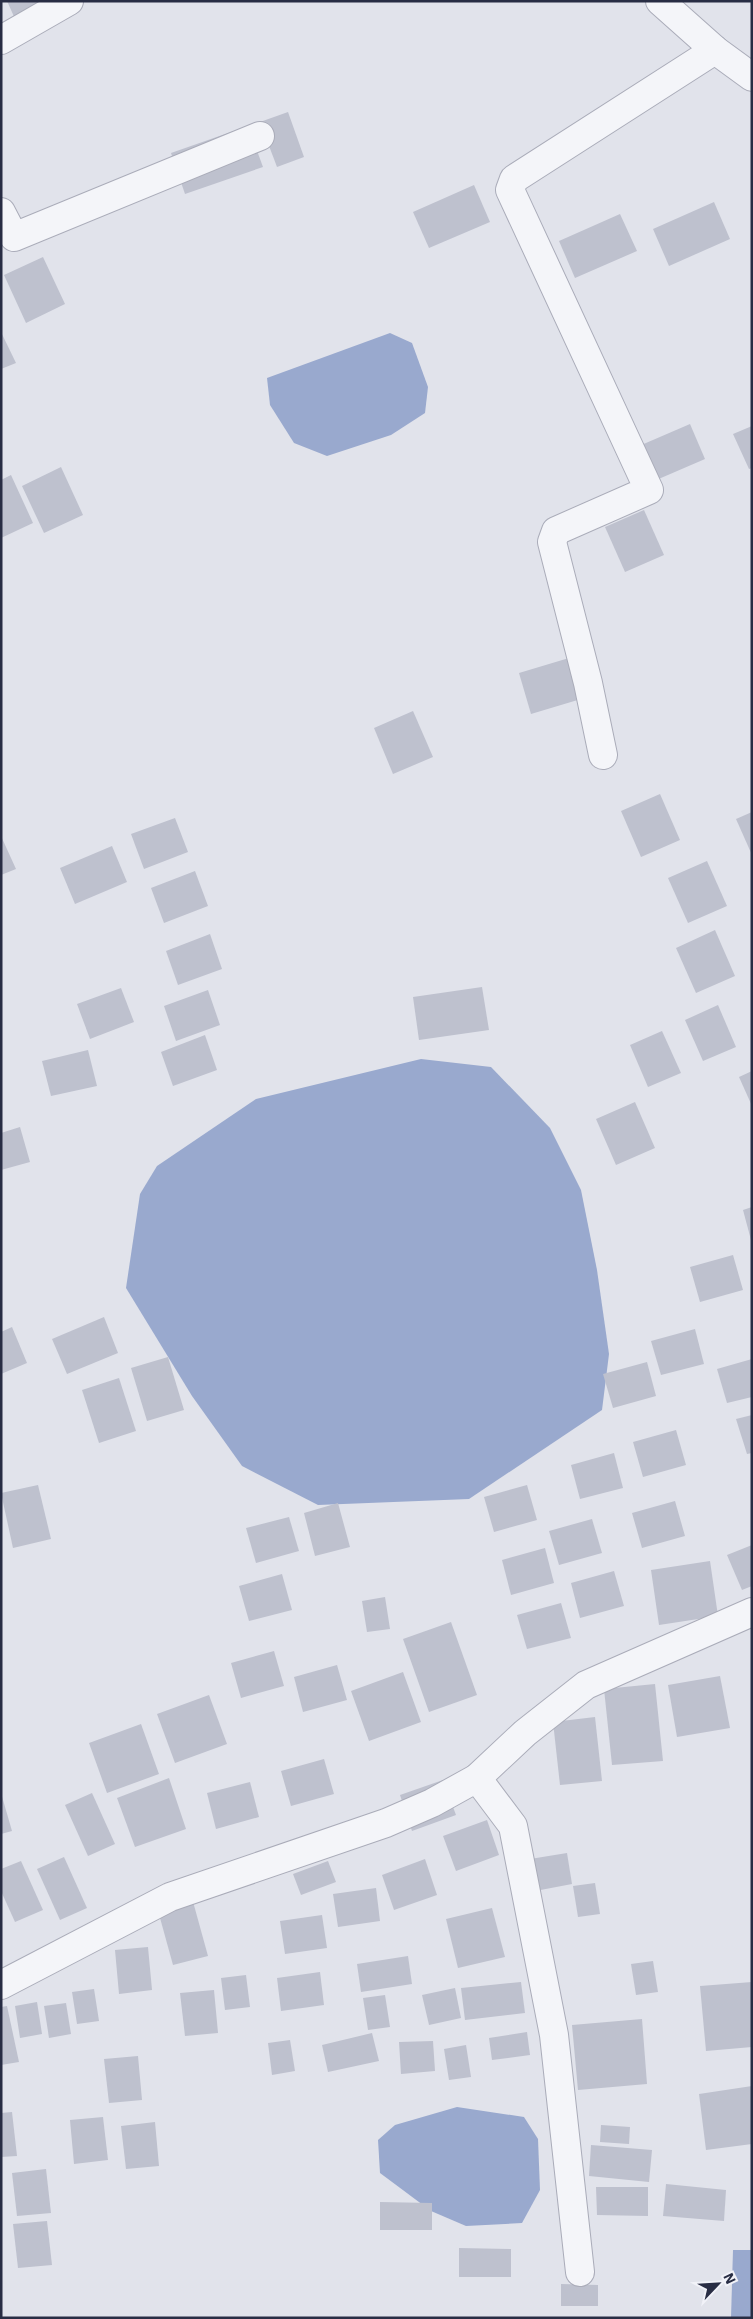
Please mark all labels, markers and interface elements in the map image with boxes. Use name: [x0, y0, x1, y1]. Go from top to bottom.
north arrow: [693, 2259, 743, 2309]
text: N: [719, 2270, 740, 2287]

